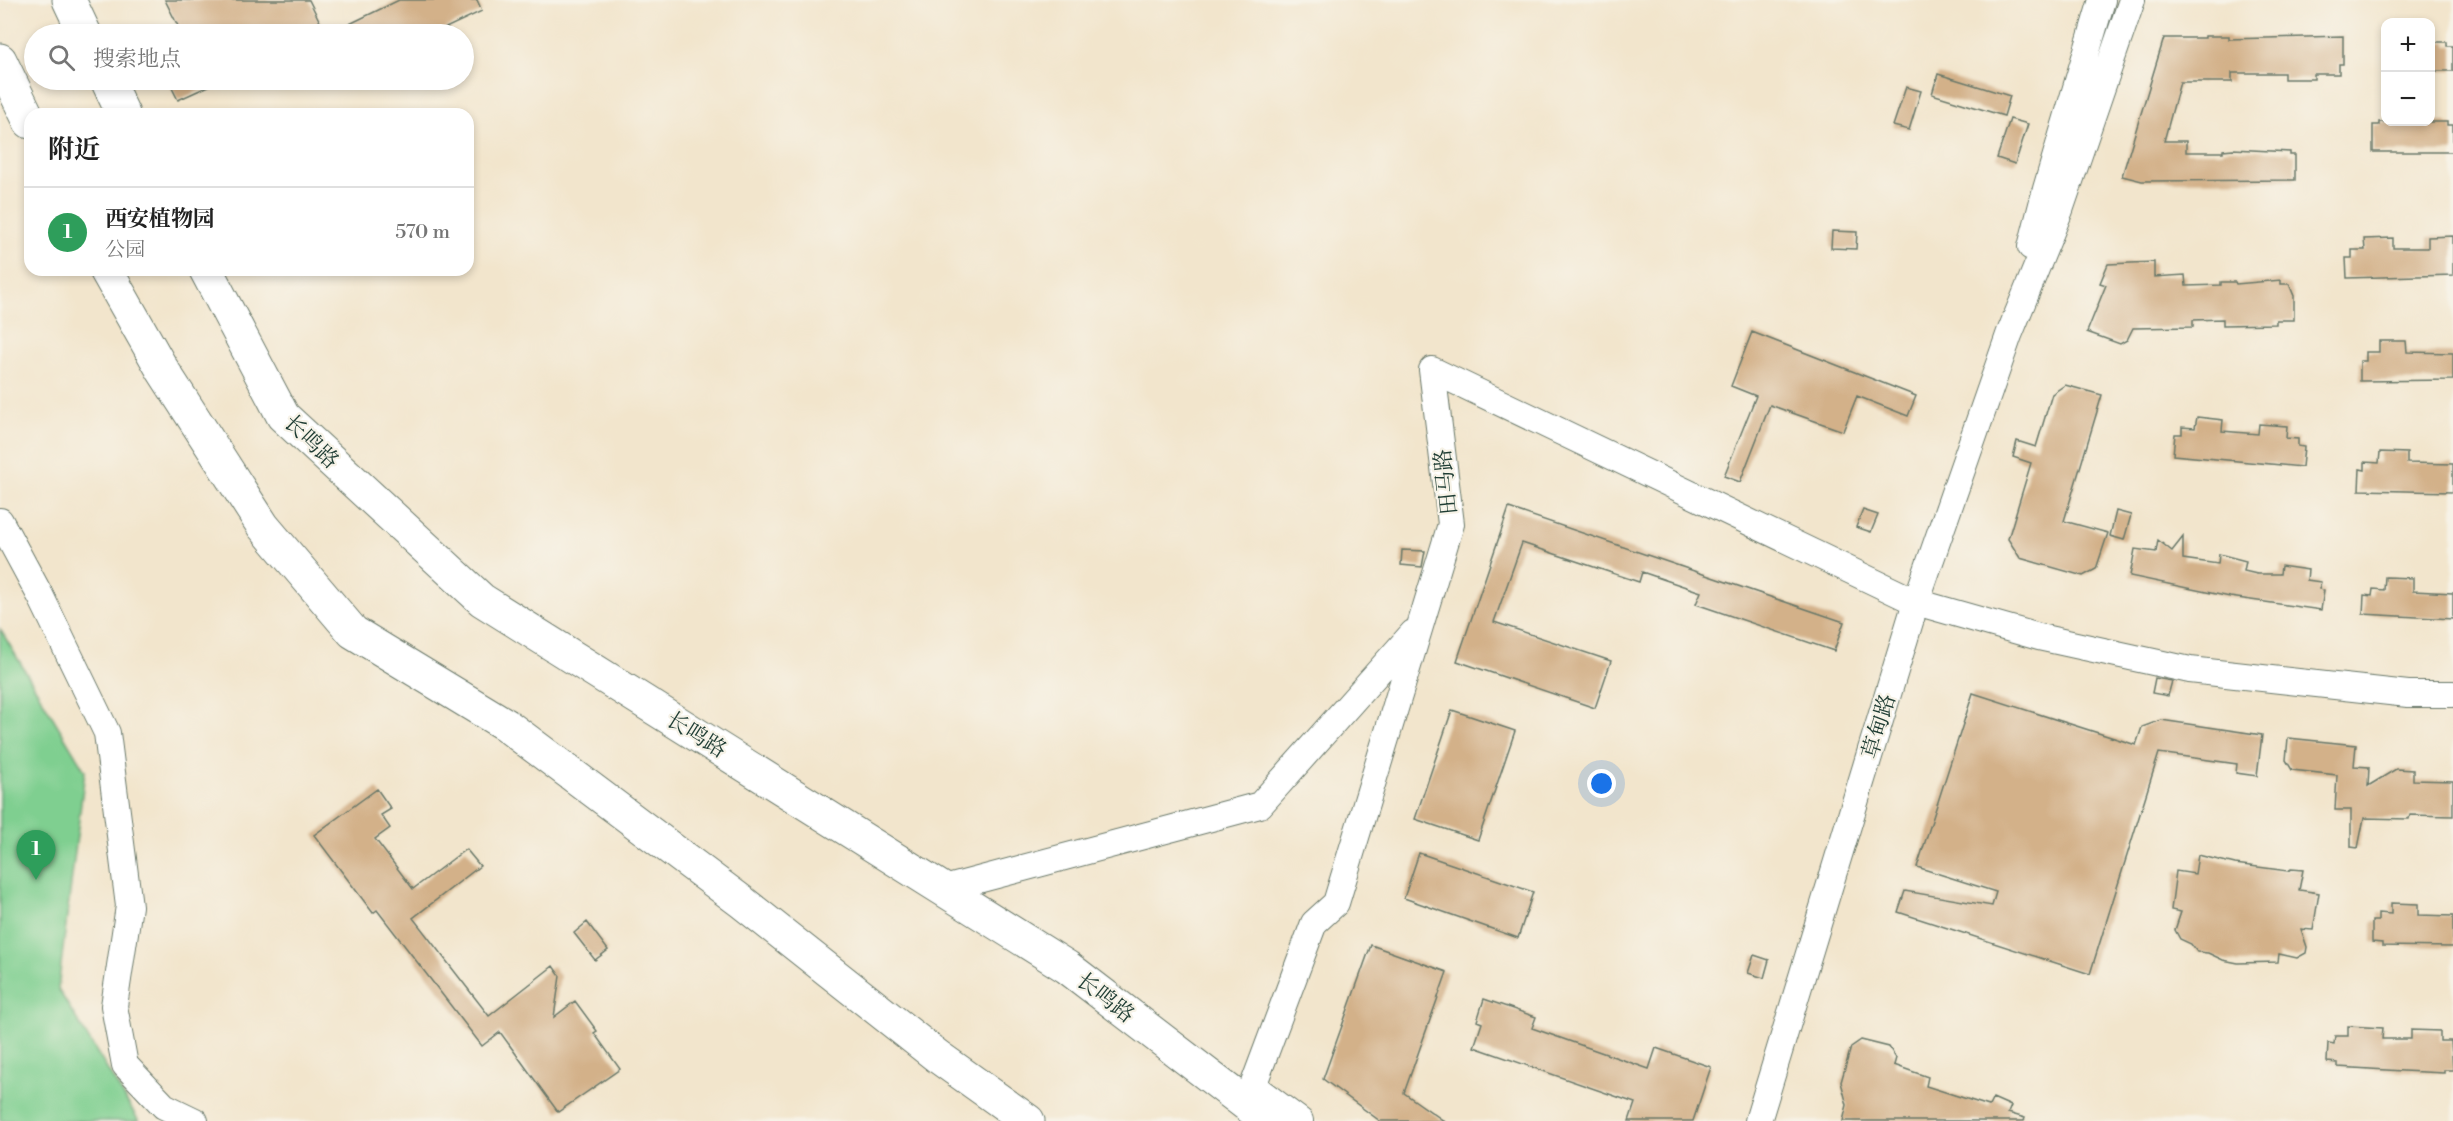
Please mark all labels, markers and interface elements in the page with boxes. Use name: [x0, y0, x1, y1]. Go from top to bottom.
map controls: [2381, 18, 2435, 126]
button: +: [2381, 18, 2435, 72]
search box: [24, 24, 474, 90]
icon: search: [45, 41, 78, 74]
text: 搜索地点: [93, 46, 181, 73]
button: −: [2381, 72, 2435, 126]
text: 附近: [48, 134, 100, 166]
text: 西安植物园: [105, 206, 215, 233]
text: 1: [63, 220, 72, 245]
text: 570 m: [395, 220, 450, 245]
text: 公园: [105, 238, 145, 263]
street label: 长鸣路: [278, 409, 344, 475]
street label: 田马路: [1430, 448, 1463, 516]
street label: 草甸路: [1857, 691, 1902, 762]
street label: 长鸣路: [661, 706, 731, 764]
your location: [1587, 769, 1616, 798]
pin: 1: [16, 830, 56, 880]
street label: 长鸣路: [1071, 967, 1139, 1029]

